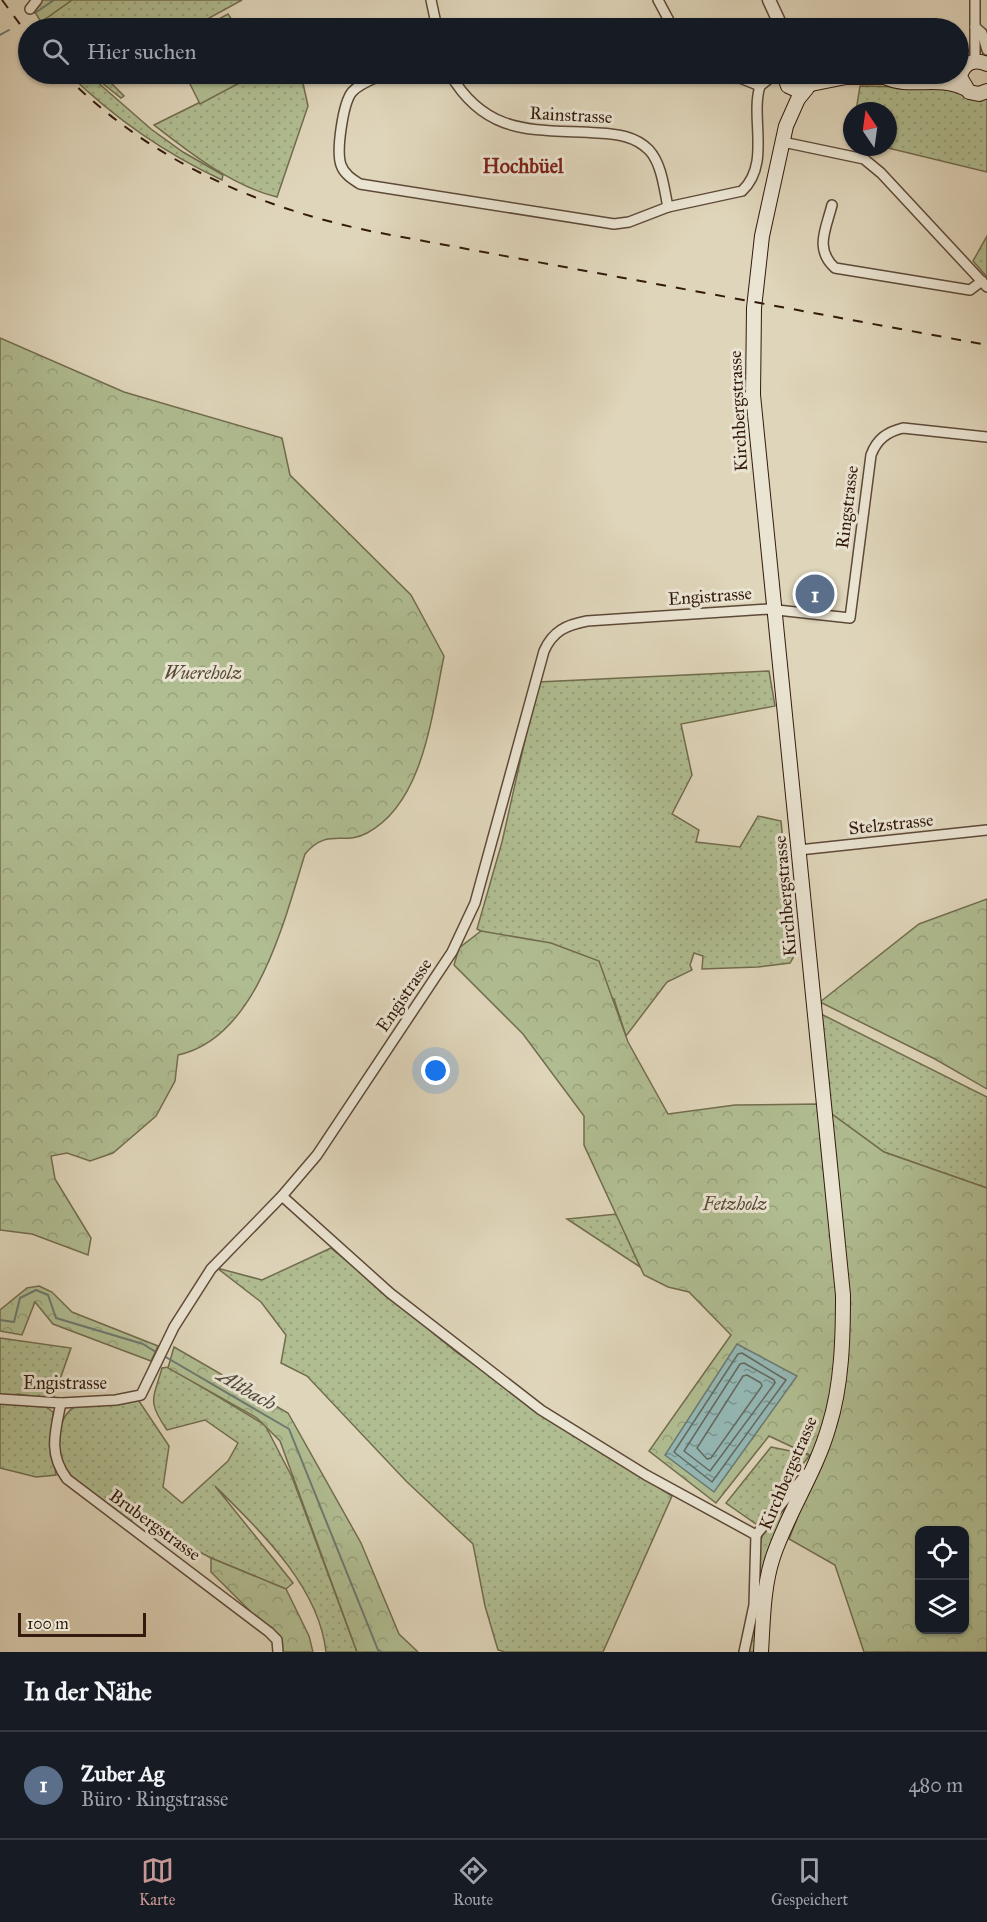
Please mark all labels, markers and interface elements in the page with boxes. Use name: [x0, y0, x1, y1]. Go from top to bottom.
search box: [18, 18, 969, 84]
icon: search: [39, 35, 72, 68]
text: Hier suchen: [87, 38, 196, 65]
street label: Rainstrasse: [529, 102, 613, 128]
north arrow: [843, 102, 897, 156]
district label: Hochbüel: [483, 154, 564, 178]
street label: Kirchbergstrasse: [724, 350, 753, 472]
street label: Ringstrasse: [831, 464, 864, 550]
pin: 1: [796, 572, 834, 616]
street label: Engistrasse: [667, 582, 753, 611]
park label: Wuereholz: [164, 662, 242, 684]
street label: Stelzstrasse: [847, 809, 935, 839]
street label: Kirchbergstrasse: [769, 835, 802, 957]
street label: Engistrasse: [371, 954, 437, 1036]
your location: [421, 1056, 450, 1085]
park label: Fetzholz: [702, 1193, 767, 1215]
water label: Altbach: [212, 1362, 281, 1415]
street label: Engistrasse: [23, 1372, 107, 1395]
street label: Kirchbergstrasse: [754, 1413, 823, 1533]
street label: Brubergstrasse: [104, 1484, 205, 1566]
map controls: [915, 1526, 969, 1634]
button: locate: [915, 1526, 969, 1580]
button: layers: [915, 1580, 969, 1634]
scale bar: [18, 1610, 146, 1638]
text: 100 m: [27, 1614, 69, 1633]
text: In der Nähe: [24, 1675, 152, 1707]
text: Zuber Ag: [81, 1760, 164, 1787]
text: 1: [40, 1773, 47, 1797]
text: 480 m: [908, 1773, 963, 1797]
text: Büro · Ringstrasse: [81, 1787, 228, 1811]
tab: Karte: [139, 1854, 175, 1909]
tab: Route: [453, 1854, 493, 1909]
tab: Gespeichert: [771, 1854, 848, 1909]

